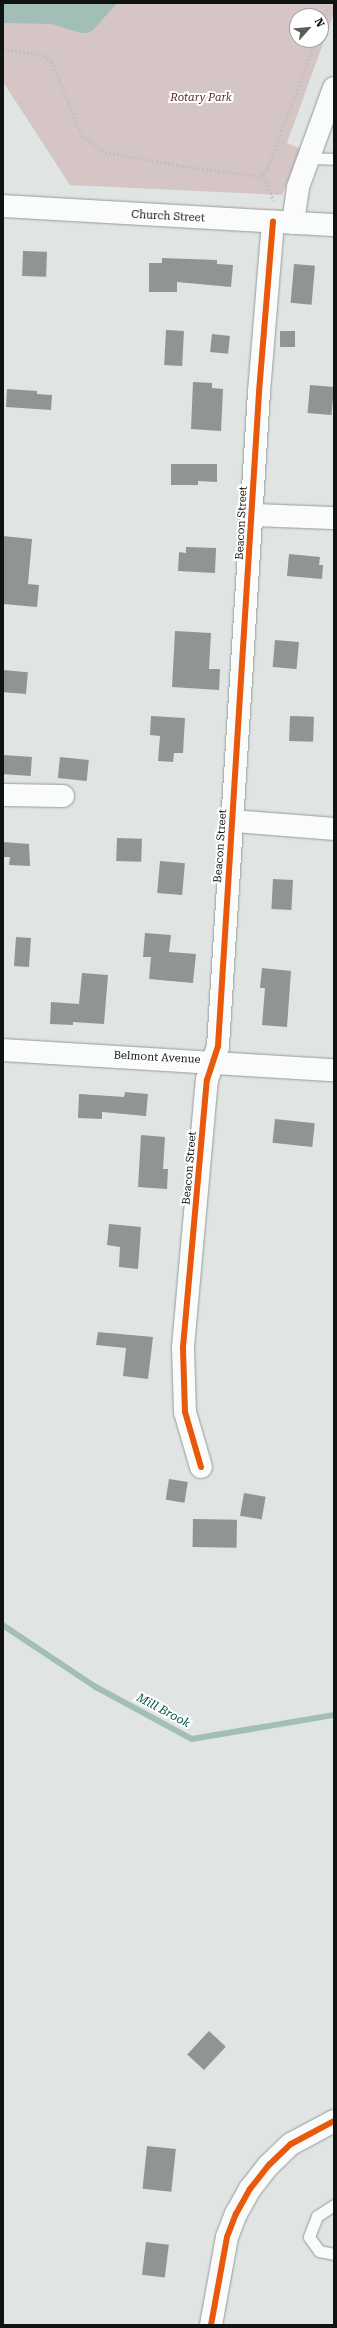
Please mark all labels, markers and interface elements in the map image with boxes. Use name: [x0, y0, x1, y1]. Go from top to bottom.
north arrow: [289, 8, 329, 48]
text: N: [312, 16, 327, 30]
park label: Rotary Park: [170, 91, 232, 105]
street label: Church Street: [131, 208, 205, 226]
street label: Beacon Street: [233, 486, 251, 560]
street label: Beacon Street: [212, 809, 230, 883]
street label: Belmont Avenue: [113, 1049, 201, 1067]
street label: Beacon Street: [180, 1131, 200, 1205]
water label: Mill Brook: [134, 1691, 192, 1731]

